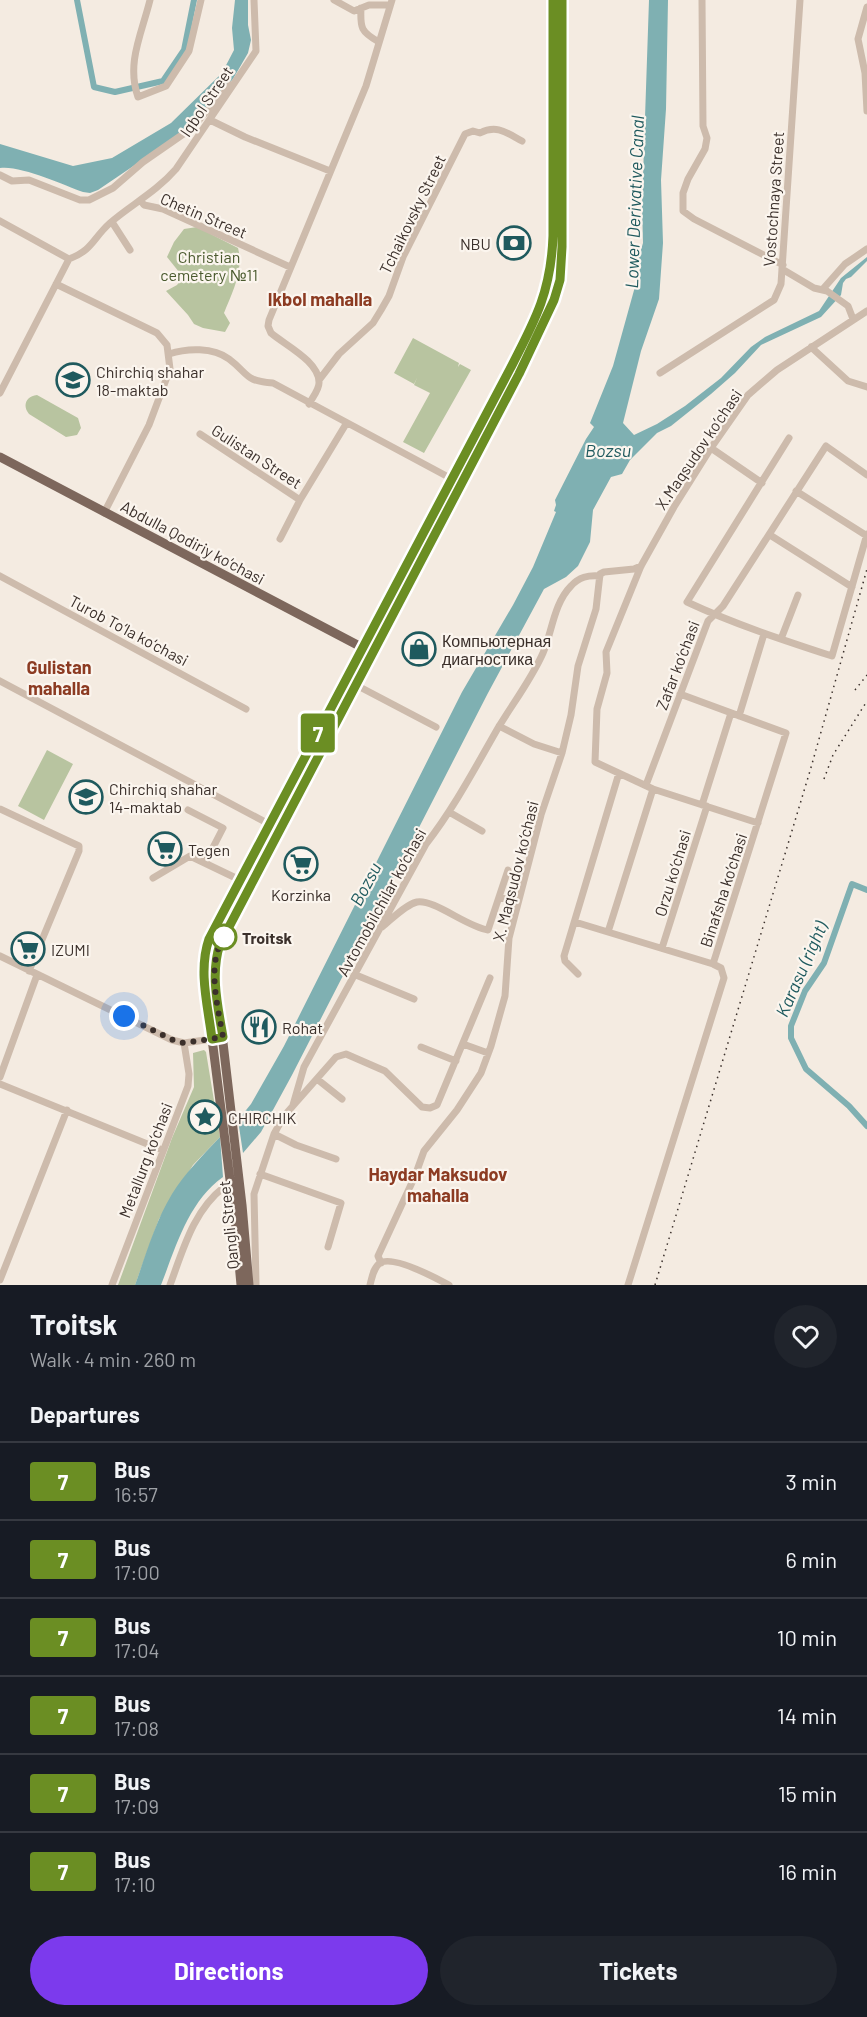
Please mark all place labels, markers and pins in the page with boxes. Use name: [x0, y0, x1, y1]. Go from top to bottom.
bank icon: NBU: [496, 225, 532, 261]
place label: NBU: [460, 234, 491, 253]
school or university icon: Chirchiq shahar 18-maktab: [55, 362, 91, 398]
place label: Chirchiq shahar 18-maktab: [96, 362, 205, 399]
shop icon: Компьютерная диагностика: [401, 631, 437, 667]
place label: Компьютерная диагностика: [442, 631, 551, 668]
school or university icon: Chirchiq shahar 14-maktab: [68, 779, 104, 815]
place label: Chirchiq shahar 14-maktab: [109, 779, 218, 816]
supermarket icon: Tegen: [147, 831, 183, 867]
place label: Tegen: [188, 840, 230, 859]
supermarket icon: Korzinka: [283, 846, 319, 882]
place label: Korzinka: [271, 885, 331, 904]
marker: Troitsk: [211, 924, 237, 950]
place label: Troitsk: [242, 928, 292, 947]
supermarket icon: IZUMI: [10, 931, 46, 967]
place label: IZUMI: [51, 940, 90, 959]
restaurant icon: Rohat: [241, 1009, 277, 1045]
place label: Rohat: [282, 1018, 323, 1037]
place icon: CHIRCHIK: [187, 1099, 223, 1135]
place label: CHIRCHIK: [228, 1108, 296, 1127]

